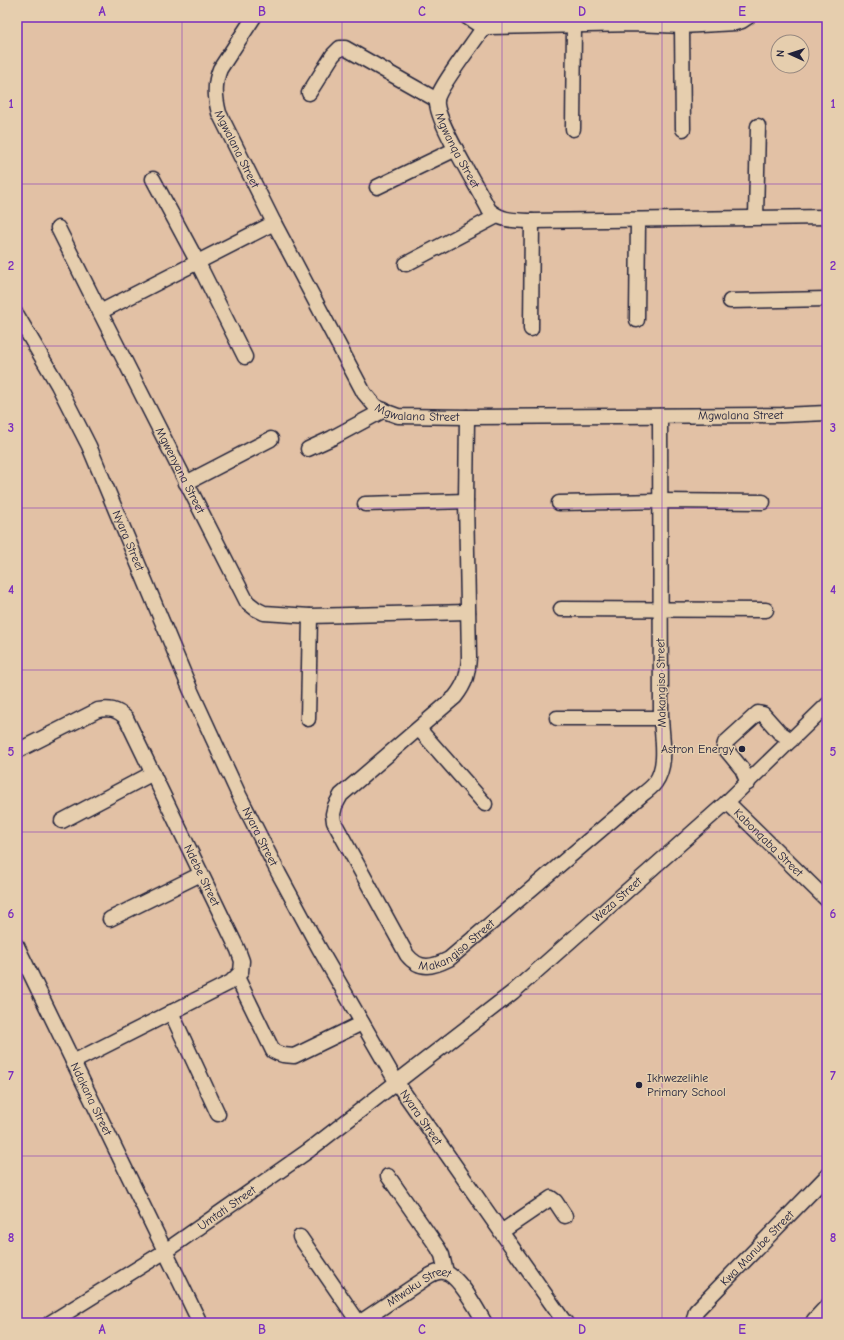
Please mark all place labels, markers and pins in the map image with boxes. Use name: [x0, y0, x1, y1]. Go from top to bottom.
place label: Astron Energy: [661, 742, 735, 756]
marker: Astron Energy: [737, 744, 747, 754]
place label: Ikhwezelihle Primary School: [647, 1071, 726, 1099]
marker: Ikhwezelihle Primary School: [634, 1080, 644, 1090]

